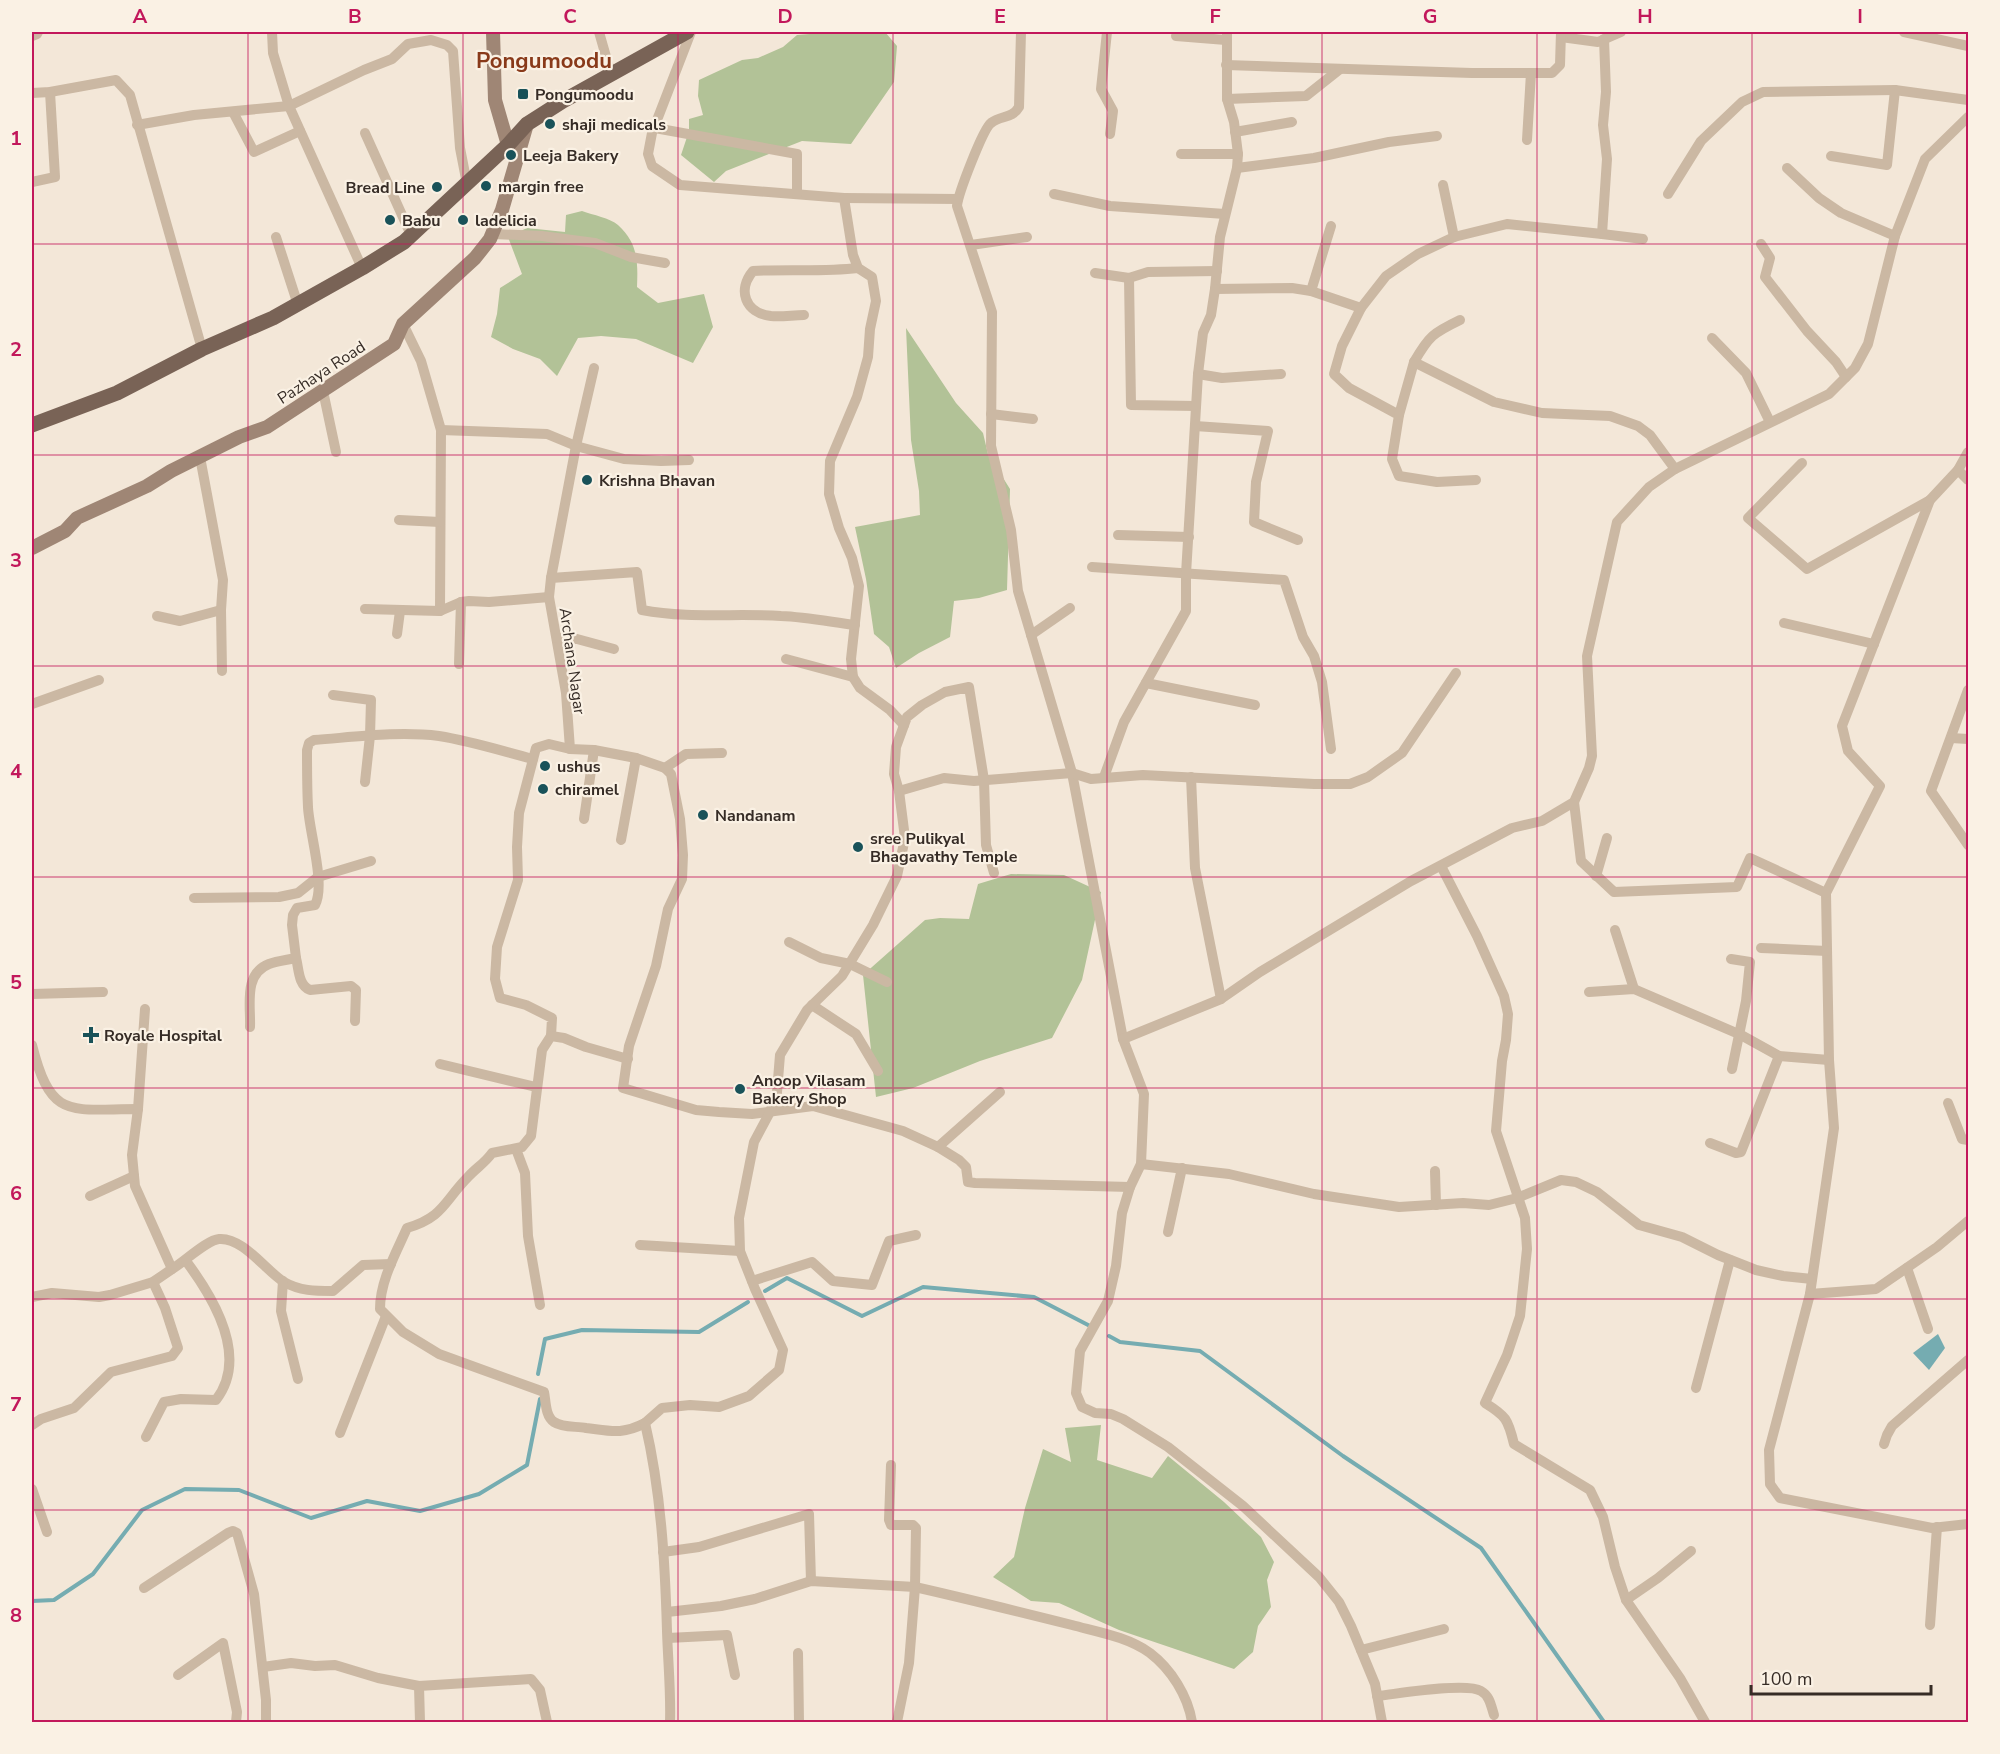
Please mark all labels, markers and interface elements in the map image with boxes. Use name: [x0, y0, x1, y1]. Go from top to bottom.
text: A: [133, 3, 148, 30]
text: B: [348, 3, 362, 30]
text: C: [563, 3, 577, 30]
text: D: [777, 3, 793, 30]
text: E: [994, 3, 1006, 30]
text: F: [1209, 3, 1221, 30]
text: G: [1423, 3, 1437, 30]
text: H: [1637, 3, 1653, 30]
text: I: [1857, 3, 1863, 30]
district label: Pongumoodu: [476, 46, 612, 76]
place label: Pongumoodu: [535, 84, 634, 106]
marker: Pongumoodu: [516, 87, 530, 101]
place label: shaji medicals: [562, 114, 666, 136]
marker: shaji medicals: [543, 117, 557, 131]
text: 1: [10, 125, 22, 152]
place label: Leeja Bakery: [523, 145, 619, 167]
marker: Leeja Bakery: [504, 148, 518, 162]
place label: margin free: [498, 176, 584, 198]
place label: Bread Line: [345, 177, 425, 199]
marker: margin free: [479, 179, 493, 193]
marker: Bread Line: [430, 180, 444, 194]
place label: Babu: [402, 210, 441, 232]
place label: ladelicia: [475, 210, 537, 232]
marker: Babu: [383, 213, 397, 227]
marker: ladelicia: [456, 213, 470, 227]
text: 2: [10, 336, 22, 363]
street label: Pazhaya Road: [273, 336, 370, 410]
place label: Krishna Bhavan: [599, 470, 715, 492]
marker: Krishna Bhavan: [580, 473, 594, 487]
text: 3: [10, 547, 22, 574]
street label: Archana Nagar: [554, 606, 590, 716]
place label: ushus: [557, 756, 601, 778]
text: 4: [10, 758, 22, 785]
marker: ushus: [538, 759, 552, 773]
place label: chiramel: [555, 779, 619, 801]
marker: chiramel: [536, 782, 550, 796]
place label: Nandanam: [715, 805, 796, 827]
marker: Nandanam: [696, 808, 710, 822]
place label: sree Pulikyal Bhagavathy Temple: [870, 828, 1018, 868]
marker: sree Pulikyal Bhagavathy Temple: [851, 840, 865, 854]
text: 5: [10, 969, 22, 996]
place label: Royale Hospital: [104, 1025, 222, 1047]
marker: Royale Hospital: [82, 1026, 100, 1044]
place label: Anoop Vilasam Bakery Shop: [752, 1070, 866, 1110]
marker: Anoop Vilasam Bakery Shop: [733, 1082, 747, 1096]
text: 6: [10, 1180, 22, 1207]
text: 7: [10, 1391, 22, 1418]
text: 8: [10, 1602, 22, 1629]
scale bar: [1751, 1658, 1931, 1696]
text: 100 m: [1760, 1667, 1812, 1691]

